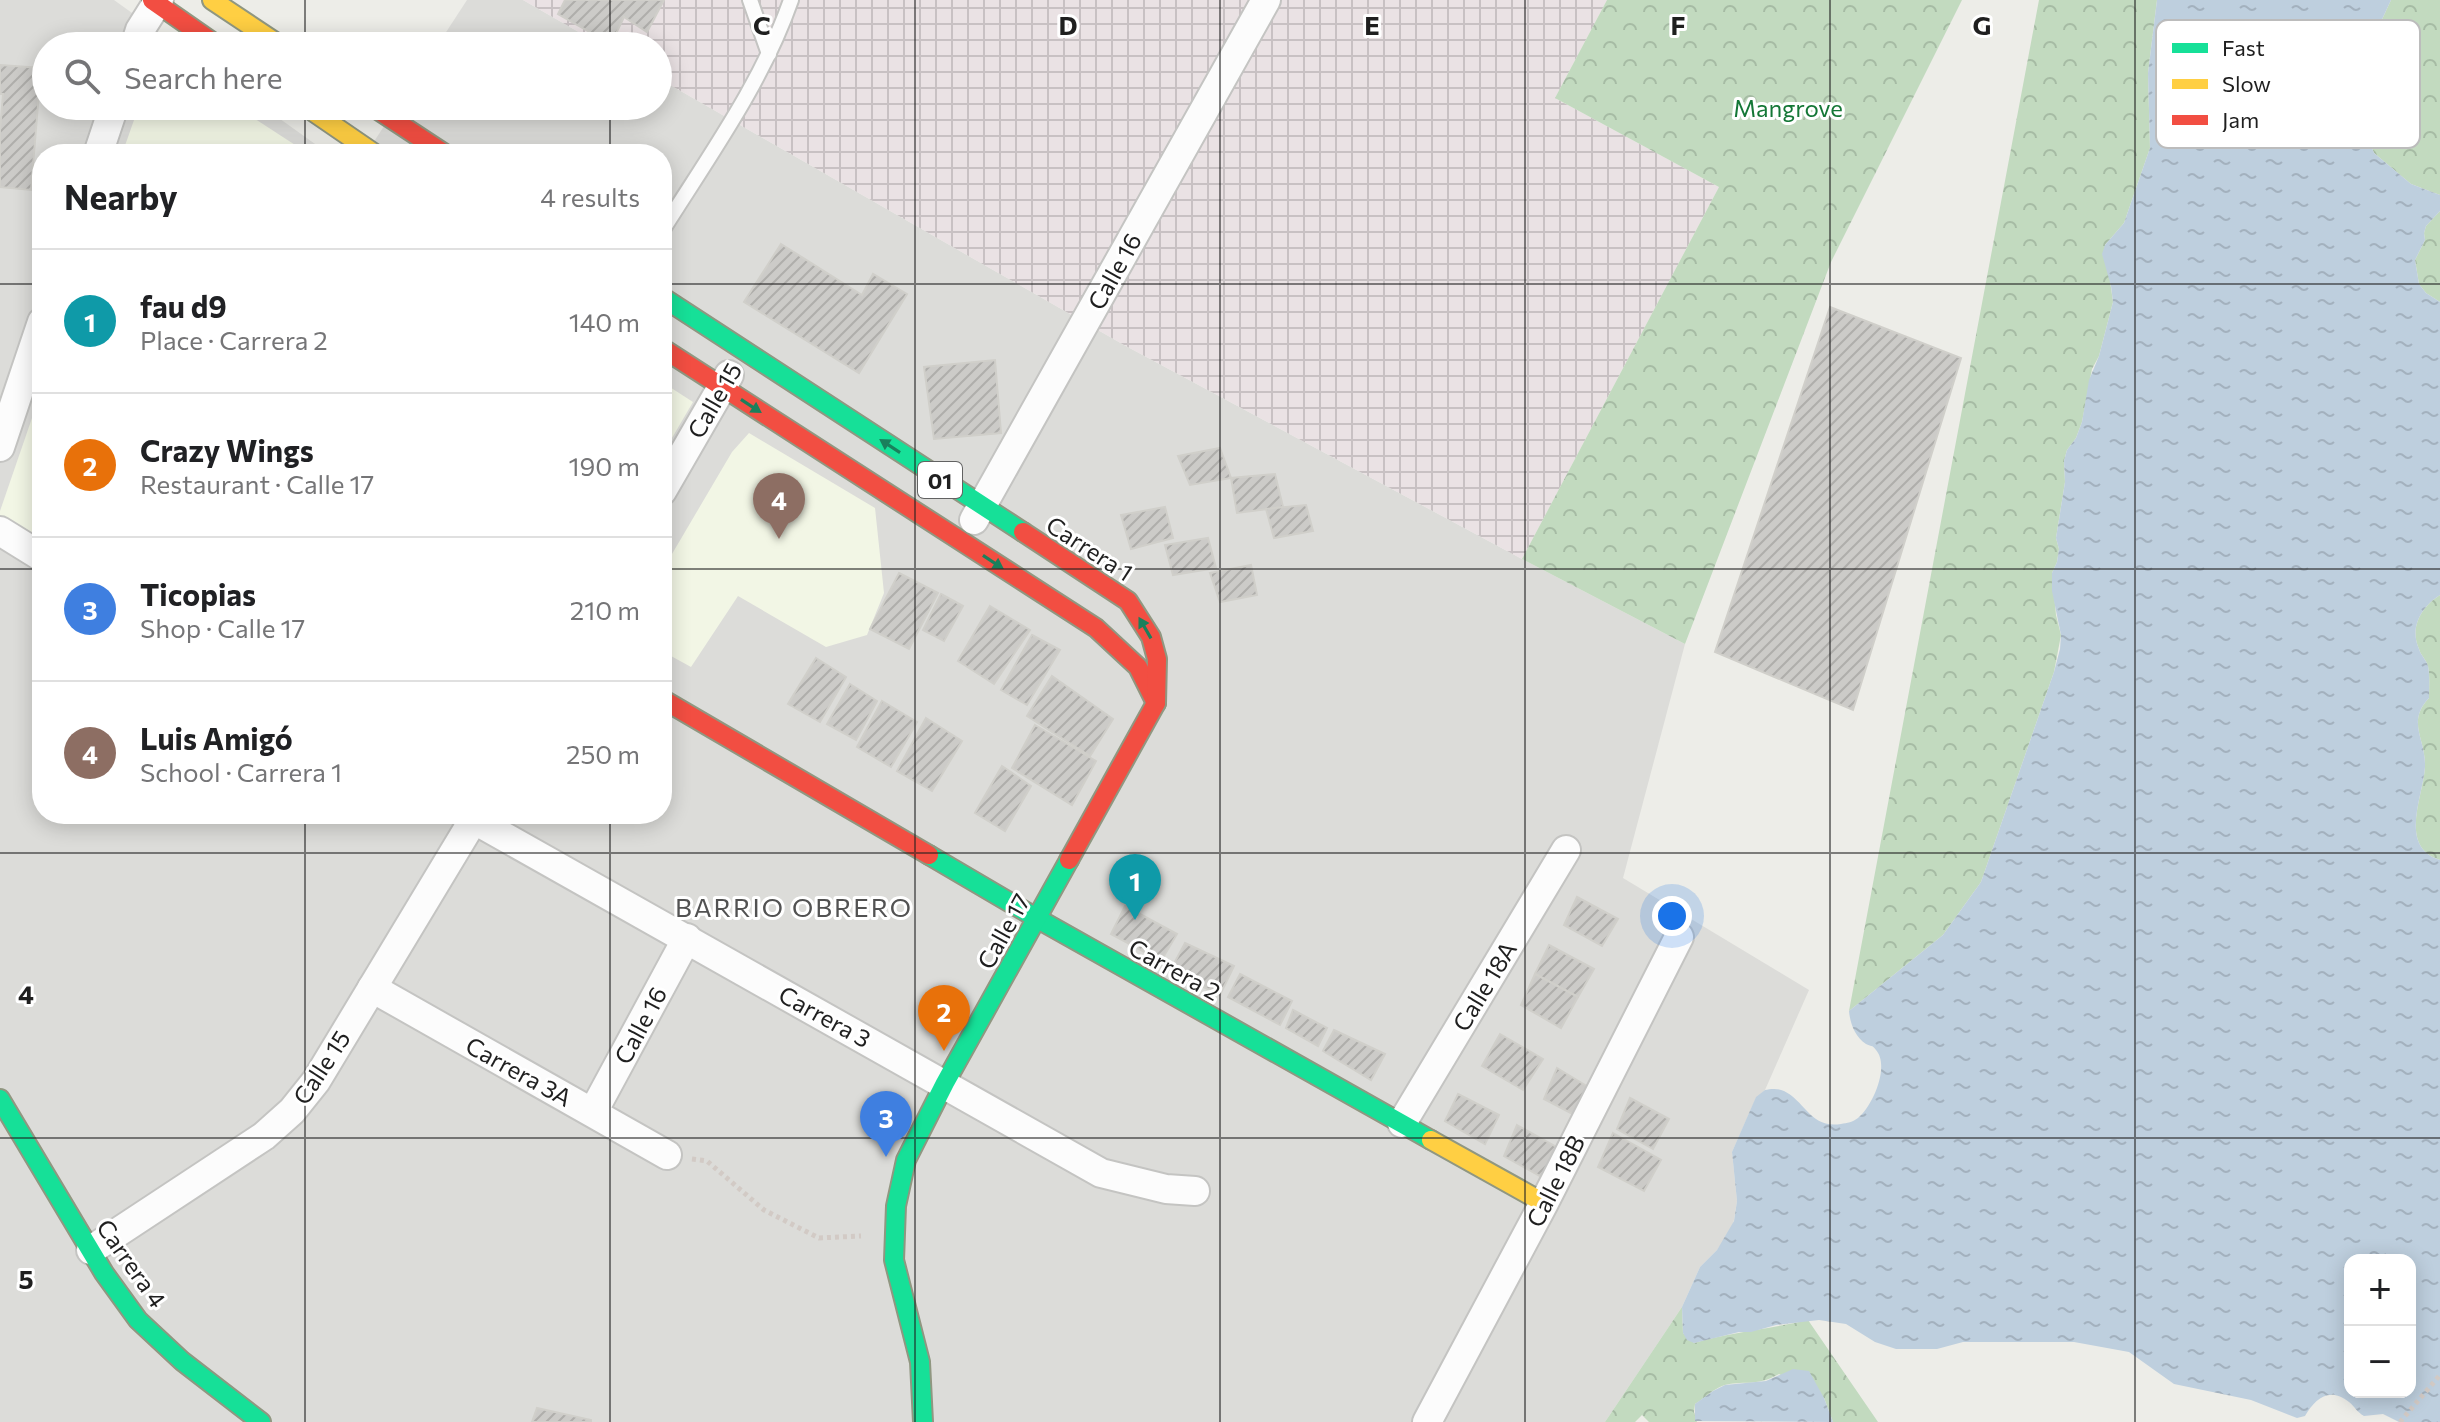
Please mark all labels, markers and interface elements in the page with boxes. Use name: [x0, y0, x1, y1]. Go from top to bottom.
text: C: [753, 9, 771, 40]
text: D: [1058, 9, 1078, 40]
text: E: [1364, 9, 1380, 40]
text: F: [1670, 9, 1686, 40]
text: G: [1973, 9, 1991, 40]
legend: [2156, 20, 2420, 148]
search box: [32, 32, 672, 120]
text: Fast: [2222, 34, 2265, 61]
icon: search: [60, 54, 104, 98]
text: Search here: [124, 58, 283, 95]
text: Slow: [2222, 70, 2271, 97]
park label: Mangrove: [1733, 93, 1843, 122]
text: Jam: [2222, 106, 2259, 133]
text: Nearby: [64, 175, 178, 217]
text: 4 results: [540, 181, 640, 212]
street label: Calle 16: [1081, 228, 1147, 314]
text: fau d9: [140, 287, 227, 324]
text: 1: [84, 306, 96, 337]
text: 140 m: [569, 306, 640, 337]
text: Place · Carrera 2: [140, 324, 328, 355]
street label: Calle 15: [681, 357, 747, 443]
one-way arrow: [740, 398, 762, 412]
text: Crazy Wings: [140, 431, 314, 468]
one-way arrow: [879, 439, 900, 454]
text: 2: [83, 450, 97, 481]
text: 190 m: [568, 450, 640, 481]
road number: 01: [918, 462, 962, 498]
text: Restaurant · Calle 17: [140, 468, 374, 499]
pin: 4: [753, 473, 805, 539]
street label: Carrera 1: [1041, 509, 1139, 587]
one-way arrow: [982, 554, 1004, 569]
text: Ticopias: [140, 575, 256, 612]
text: 3: [82, 594, 98, 625]
text: 210 m: [570, 594, 640, 625]
text: Shop · Calle 17: [140, 612, 305, 643]
one-way arrow: [1138, 617, 1152, 639]
text: Luis Amigó: [140, 719, 293, 756]
text: 4: [82, 738, 98, 769]
text: 250 m: [566, 738, 640, 769]
text: School · Carrera 1: [140, 756, 342, 787]
pin: 1: [1109, 854, 1161, 920]
street label: Calle 17: [971, 888, 1035, 974]
district label: BARRIO OBRERO: [675, 891, 913, 922]
your location: [1652, 896, 1692, 936]
street label: Carrera 2: [1124, 932, 1226, 1006]
street label: Calle 18A: [1446, 936, 1522, 1036]
text: 4: [18, 978, 34, 1009]
street label: Carrera 3: [774, 979, 876, 1053]
street label: Calle 16: [608, 981, 672, 1069]
pin: 2: [918, 985, 970, 1051]
street label: Calle 15: [286, 1025, 356, 1109]
street label: Carrera 3A: [461, 1030, 577, 1112]
pin: 3: [860, 1091, 912, 1157]
street label: Calle 18B: [1520, 1130, 1590, 1232]
street label: Carrera 4: [91, 1213, 173, 1313]
map controls: [2344, 1254, 2416, 1398]
button: +: [2344, 1254, 2416, 1326]
text: 5: [18, 1263, 34, 1294]
button: −: [2344, 1326, 2416, 1398]

